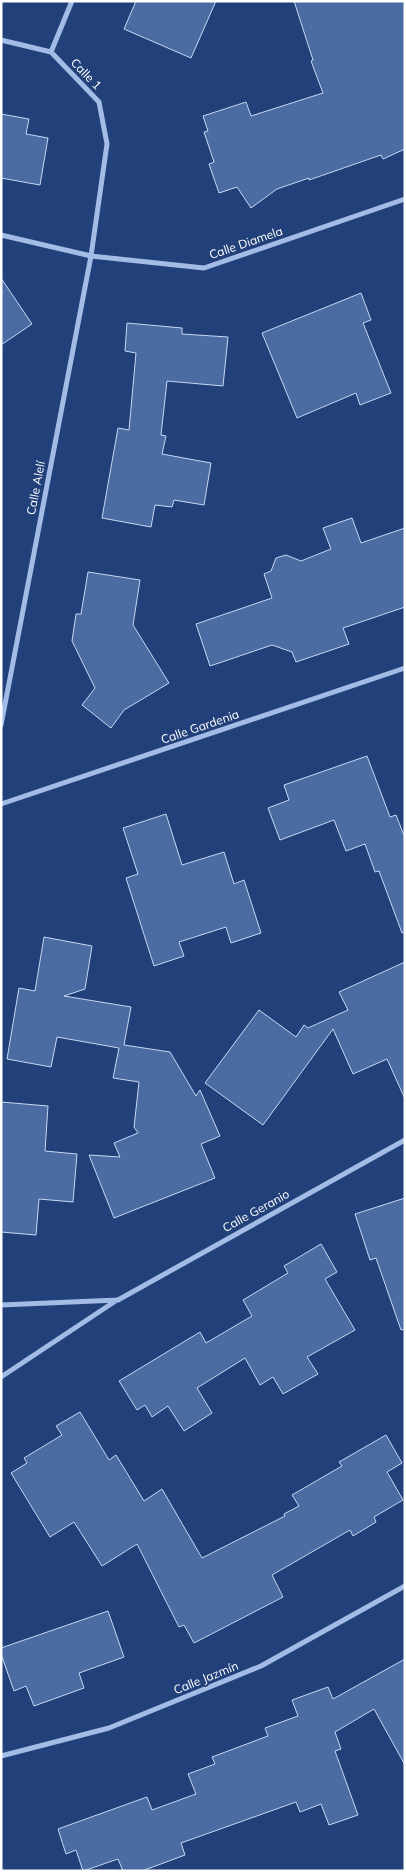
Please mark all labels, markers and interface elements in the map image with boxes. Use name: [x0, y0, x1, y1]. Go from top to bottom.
street label: Calle 1: [68, 55, 105, 92]
street label: Calle Diamela: [207, 223, 285, 262]
street label: Calle Alelí: [23, 459, 48, 516]
street label: Calle Gardenia: [159, 706, 241, 747]
street label: Calle Geranio: [220, 1186, 292, 1235]
street label: Calle Jazmín: [171, 1658, 240, 1697]

